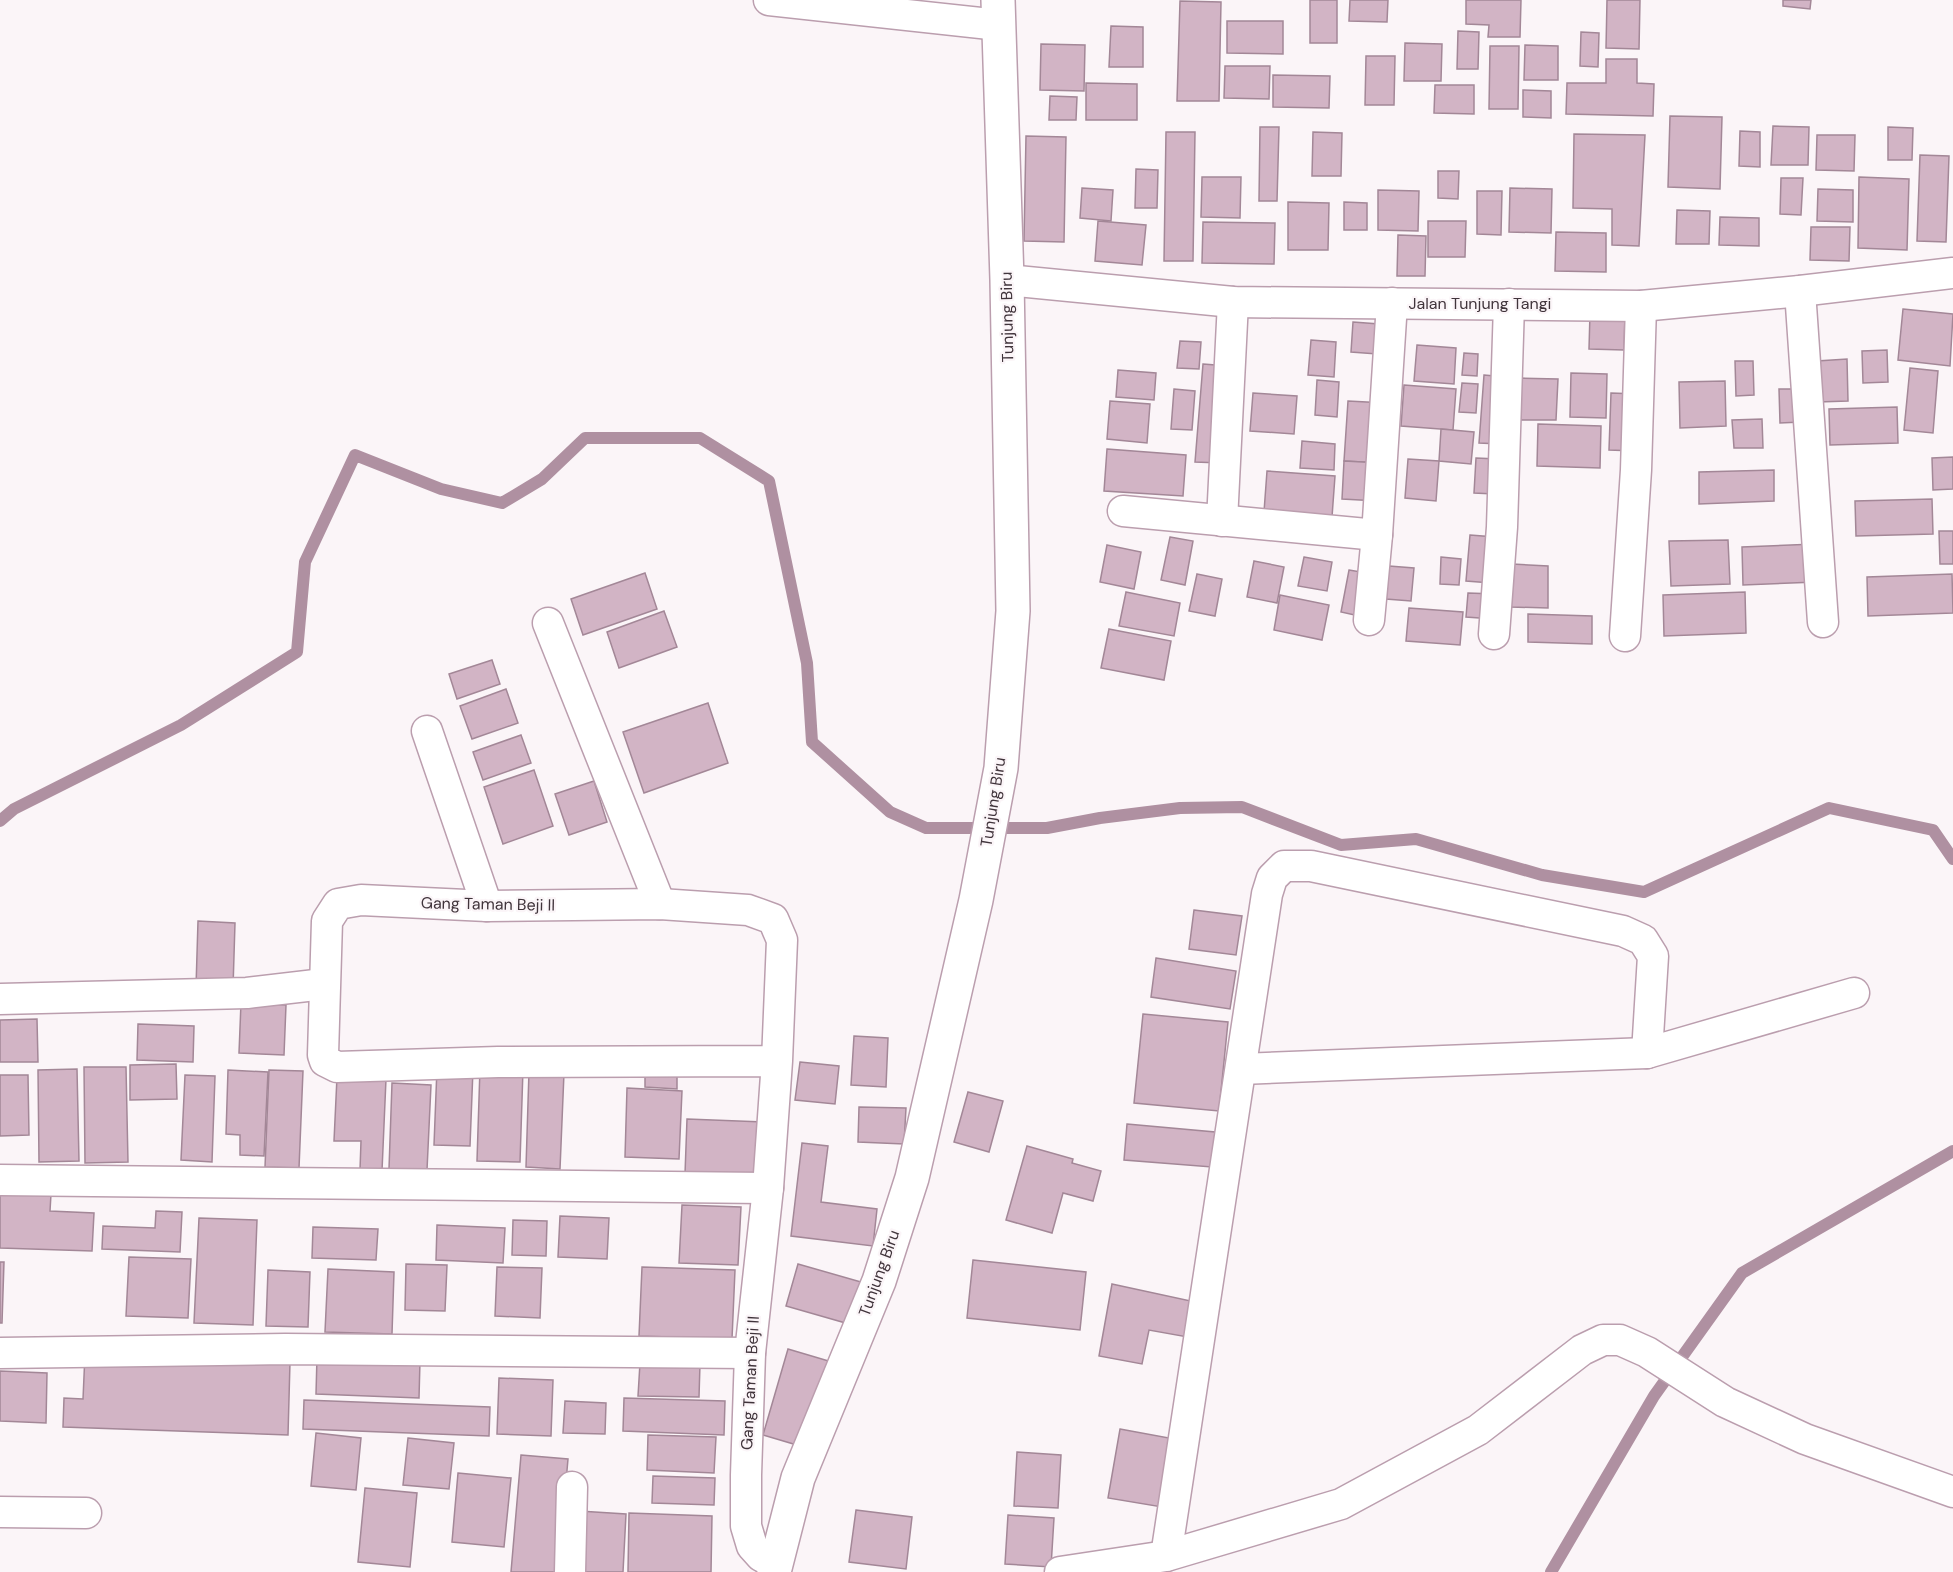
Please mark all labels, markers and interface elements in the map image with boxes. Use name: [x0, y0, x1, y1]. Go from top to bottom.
street label: Tunjung Biru: [996, 272, 1018, 362]
street label: Jalan Tunjung Tangi: [1409, 293, 1551, 314]
street label: Tunjung Biru: [976, 756, 1010, 848]
street label: Gang Taman Beji II: [421, 892, 555, 916]
street label: Tunjung Biru: [854, 1227, 904, 1319]
street label: Gang Taman Beji II: [736, 1315, 764, 1451]

